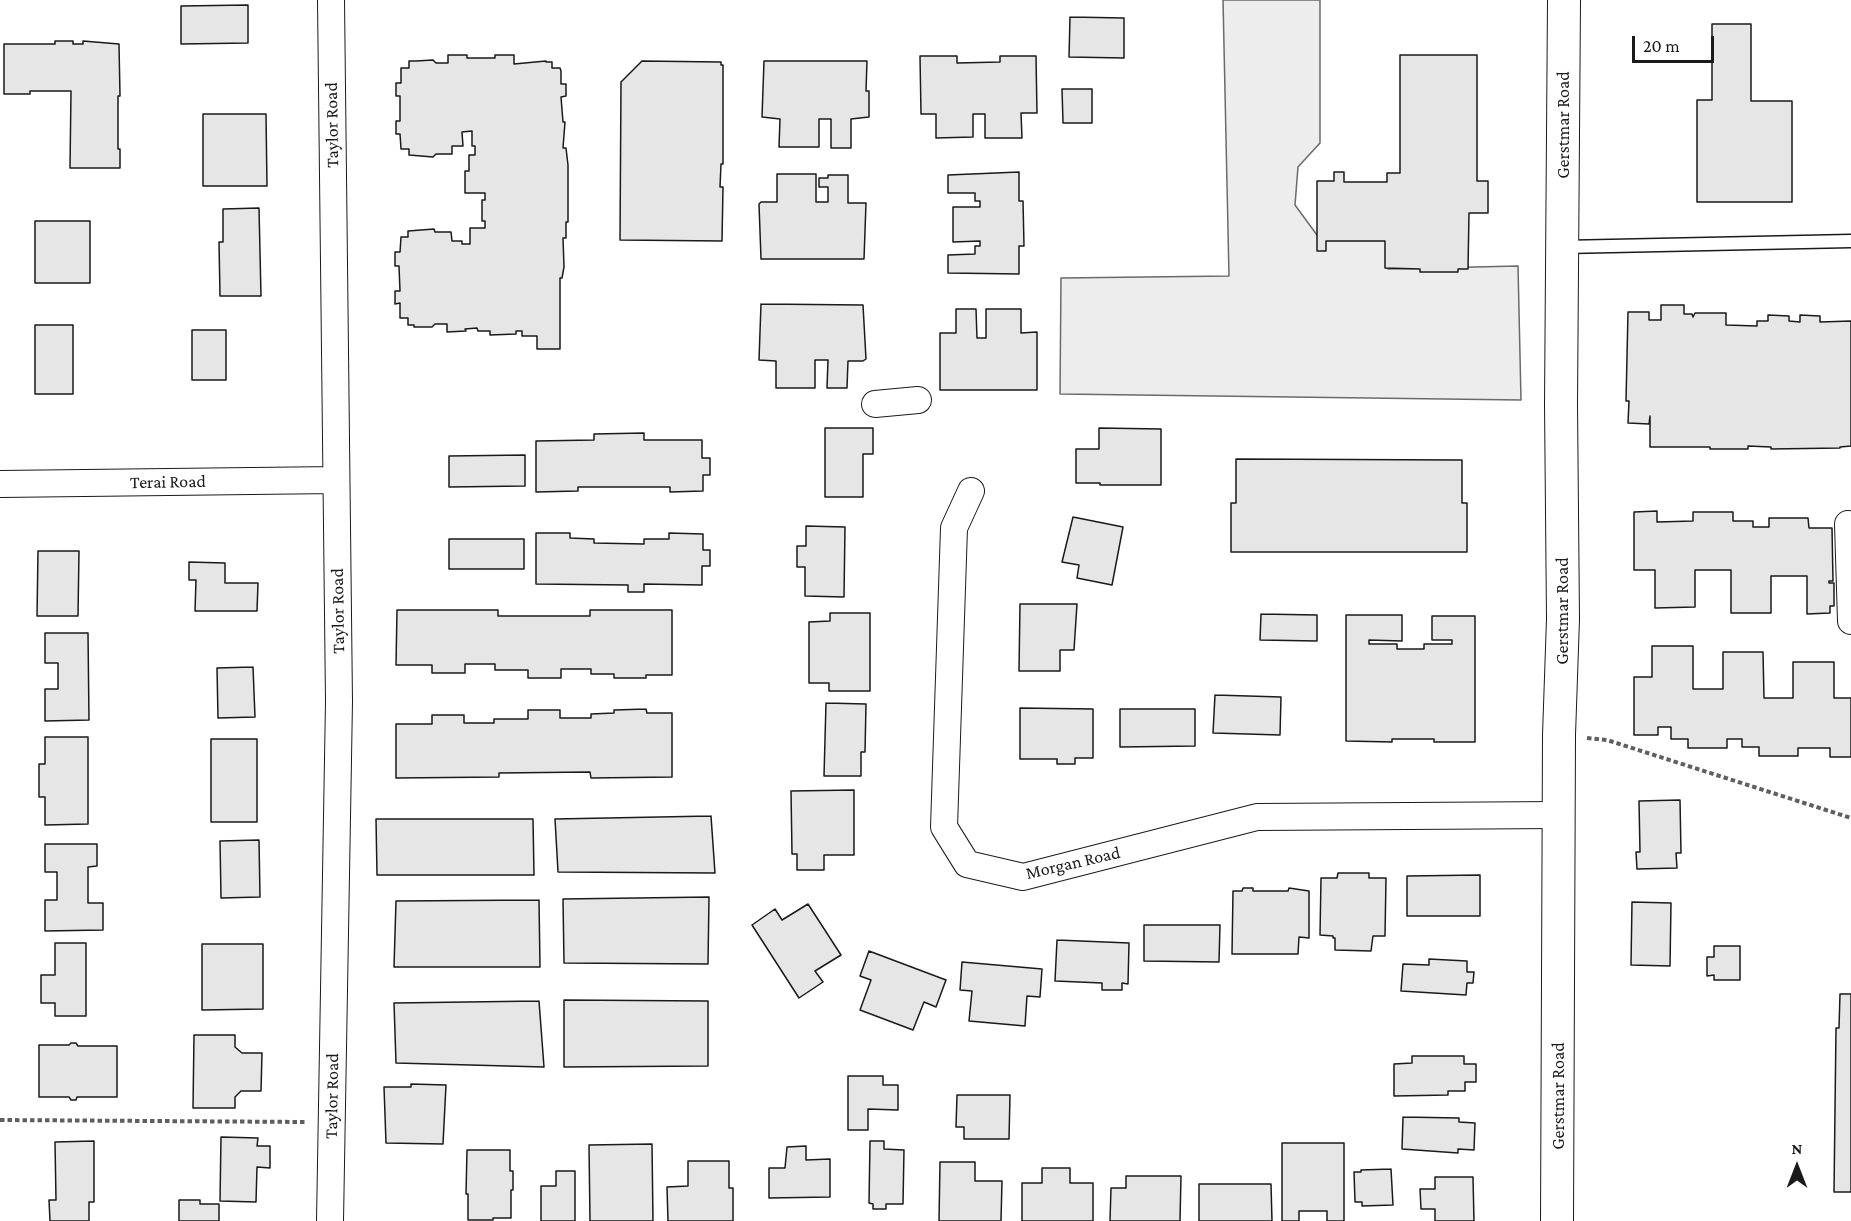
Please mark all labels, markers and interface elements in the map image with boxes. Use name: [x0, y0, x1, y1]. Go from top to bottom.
scale bar: [1635, 24, 1718, 62]
text: 20 m: [1643, 36, 1680, 56]
street label: Gerstmar Road: [1552, 71, 1574, 179]
street label: Taylor Road: [320, 82, 344, 168]
street label: Terai Road: [130, 471, 206, 493]
street label: Gerstmar Road: [1551, 557, 1573, 665]
street label: Taylor Road: [326, 568, 350, 654]
street label: Morgan Road: [1024, 842, 1122, 884]
street label: Gerstmar Road: [1547, 1042, 1569, 1150]
street label: Taylor Road: [320, 1053, 344, 1139]
north arrow: [1767, 1137, 1827, 1197]
text: N: [1792, 1140, 1802, 1157]

